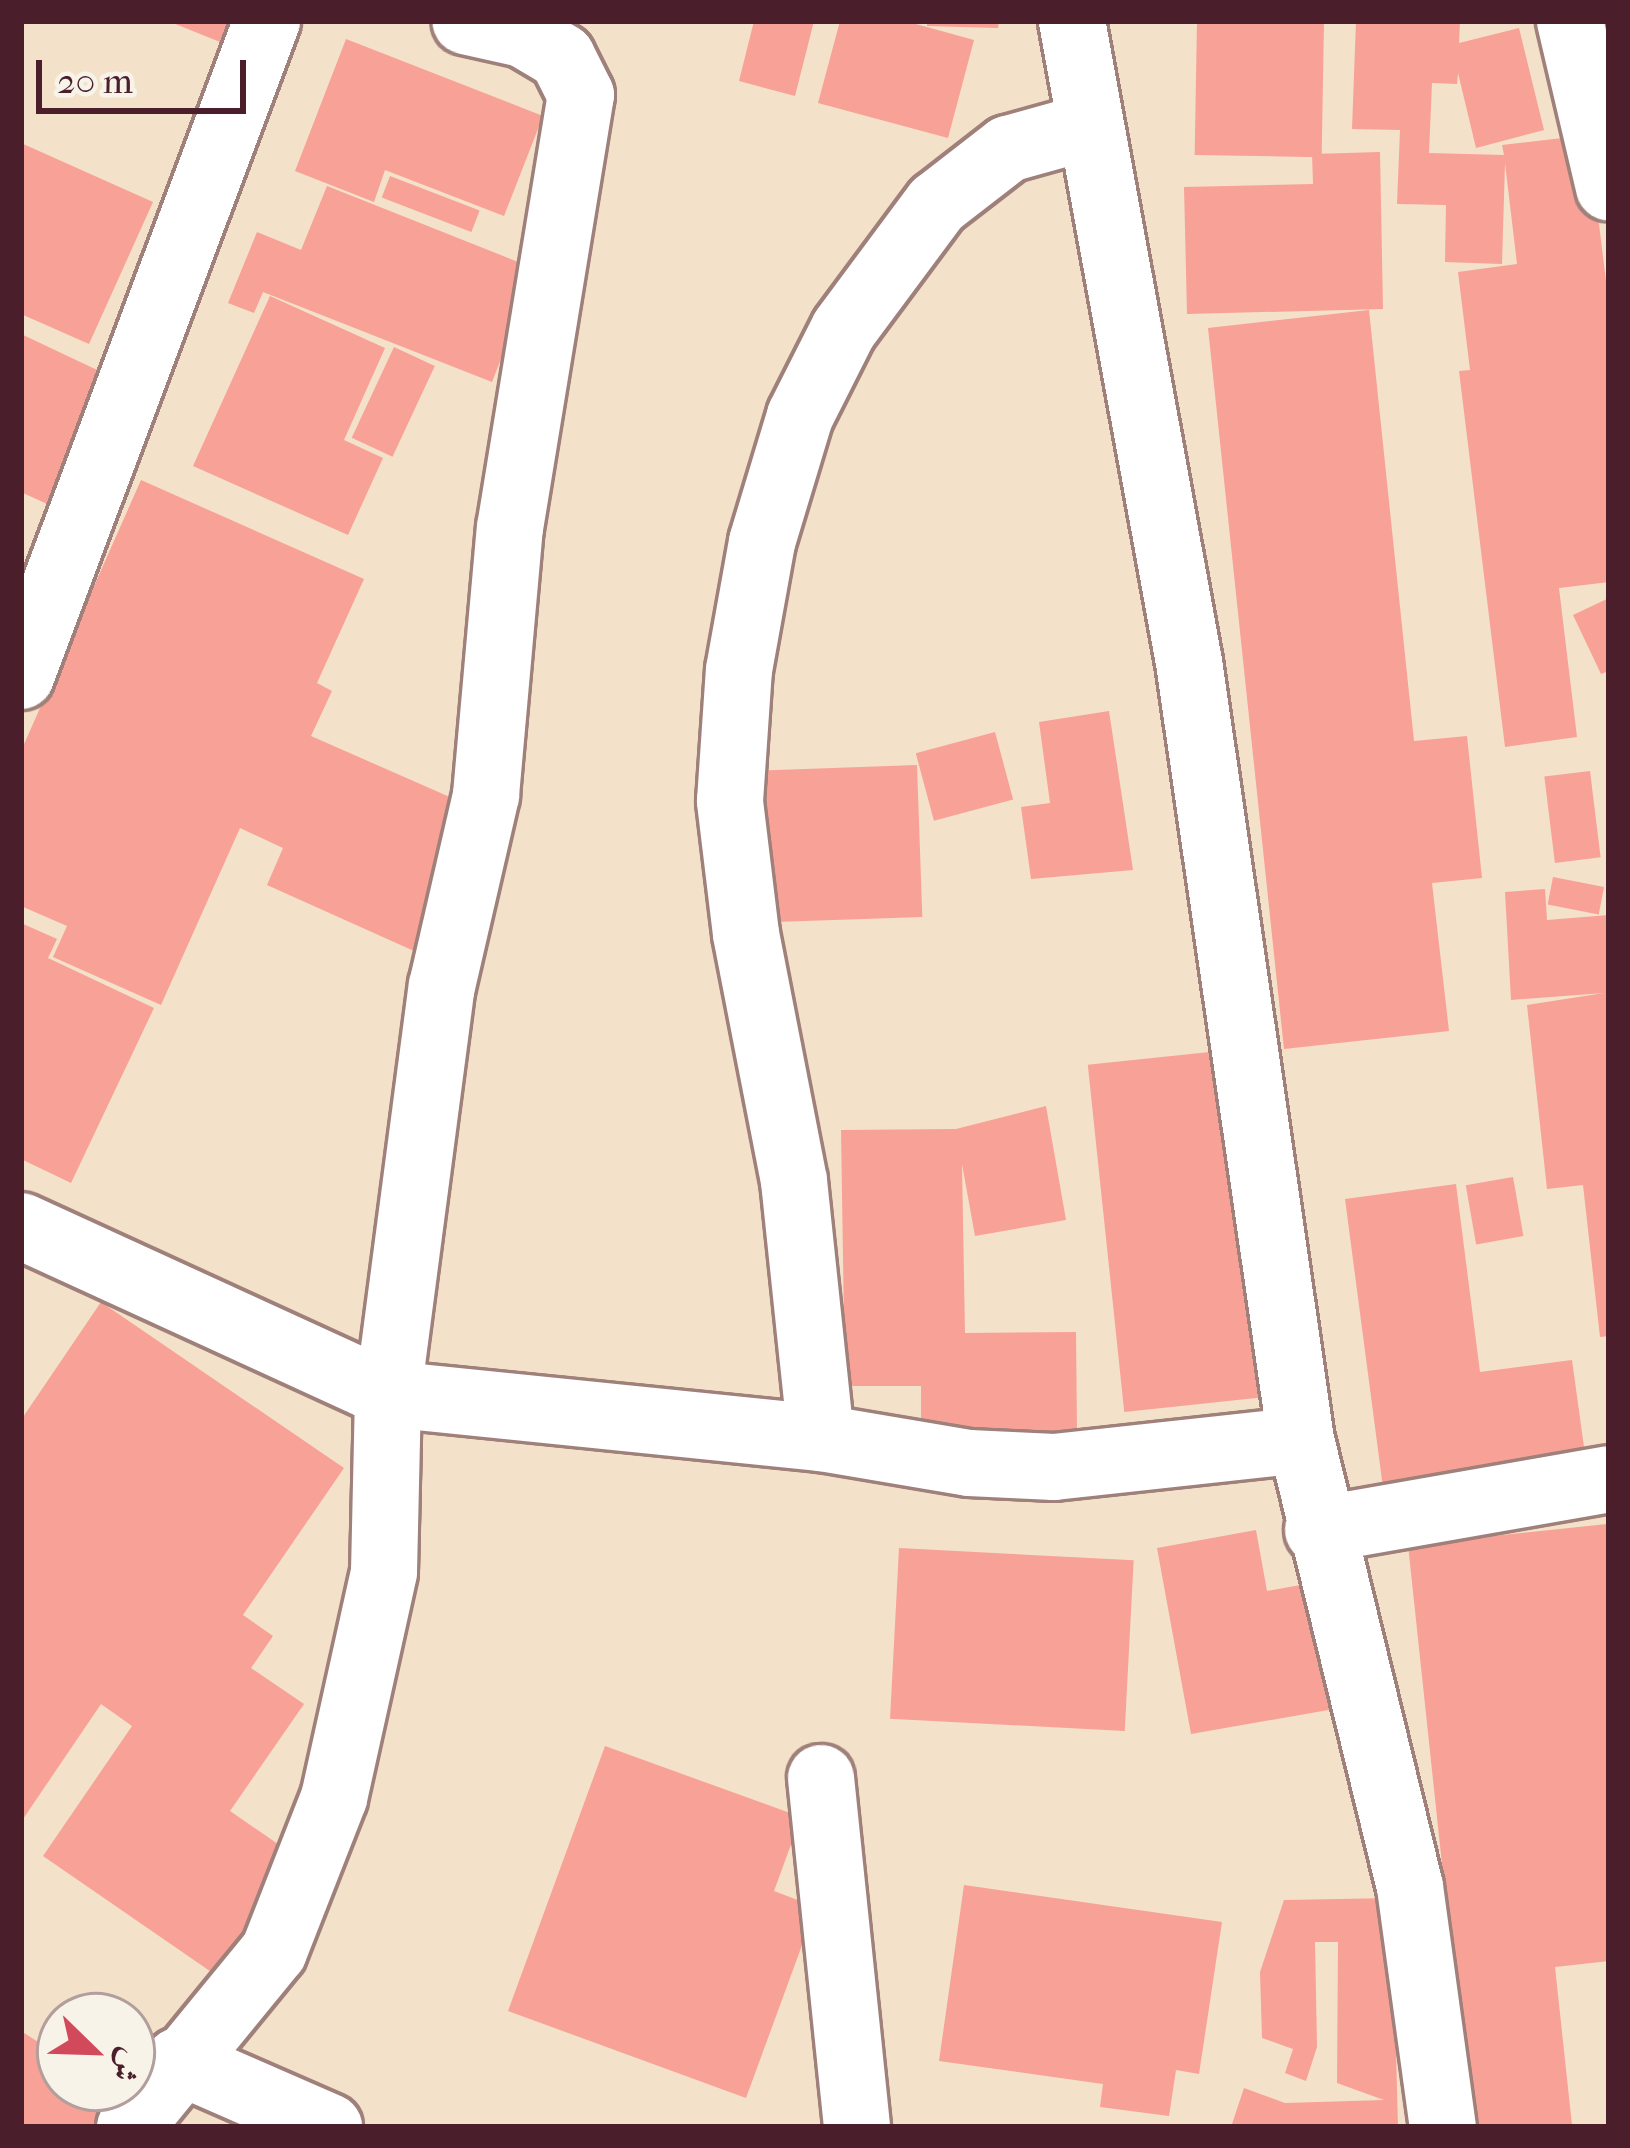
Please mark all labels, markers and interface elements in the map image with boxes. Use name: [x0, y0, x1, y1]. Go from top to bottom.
scale bar: [42, 36, 252, 110]
text: 20 m: [57, 60, 133, 102]
north arrow: [36, 1992, 156, 2112]
text: ش: [102, 2042, 151, 2088]

